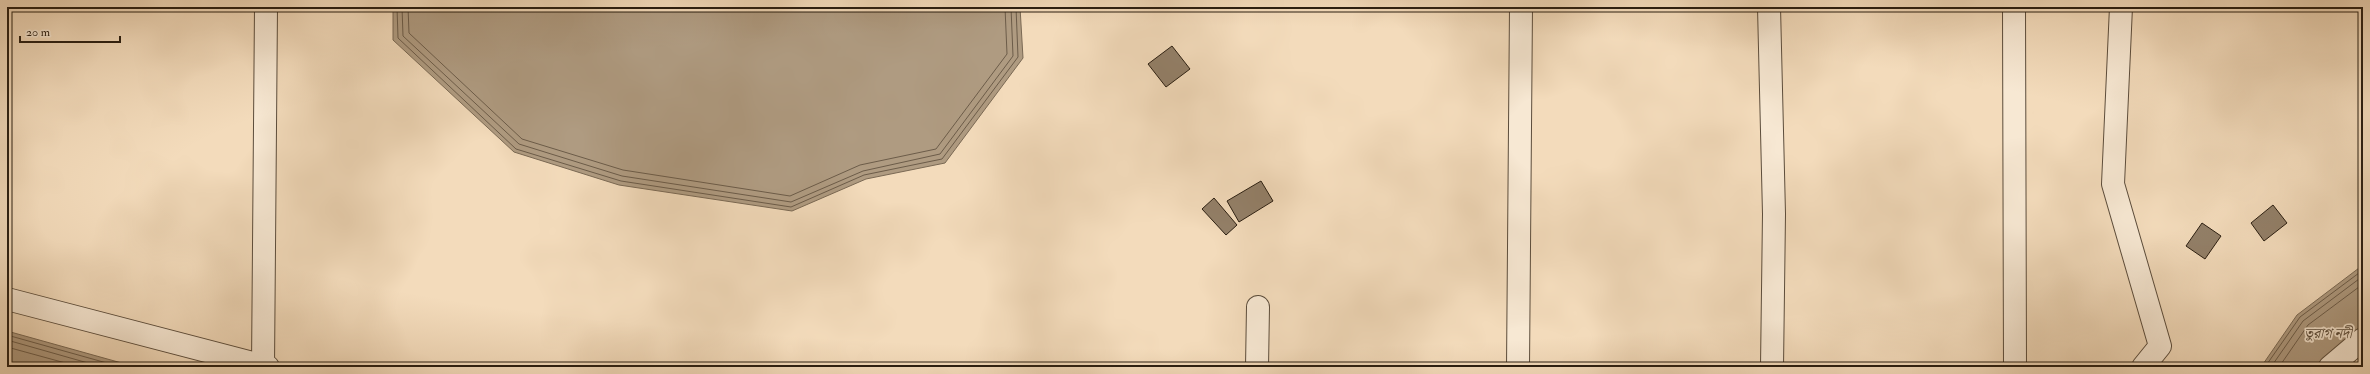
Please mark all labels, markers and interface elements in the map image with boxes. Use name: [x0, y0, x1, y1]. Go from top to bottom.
scale bar: [20, 18, 120, 44]
text: 20 m: [26, 25, 51, 40]
water label: তুরাগ নদী: [2304, 325, 2354, 342]

